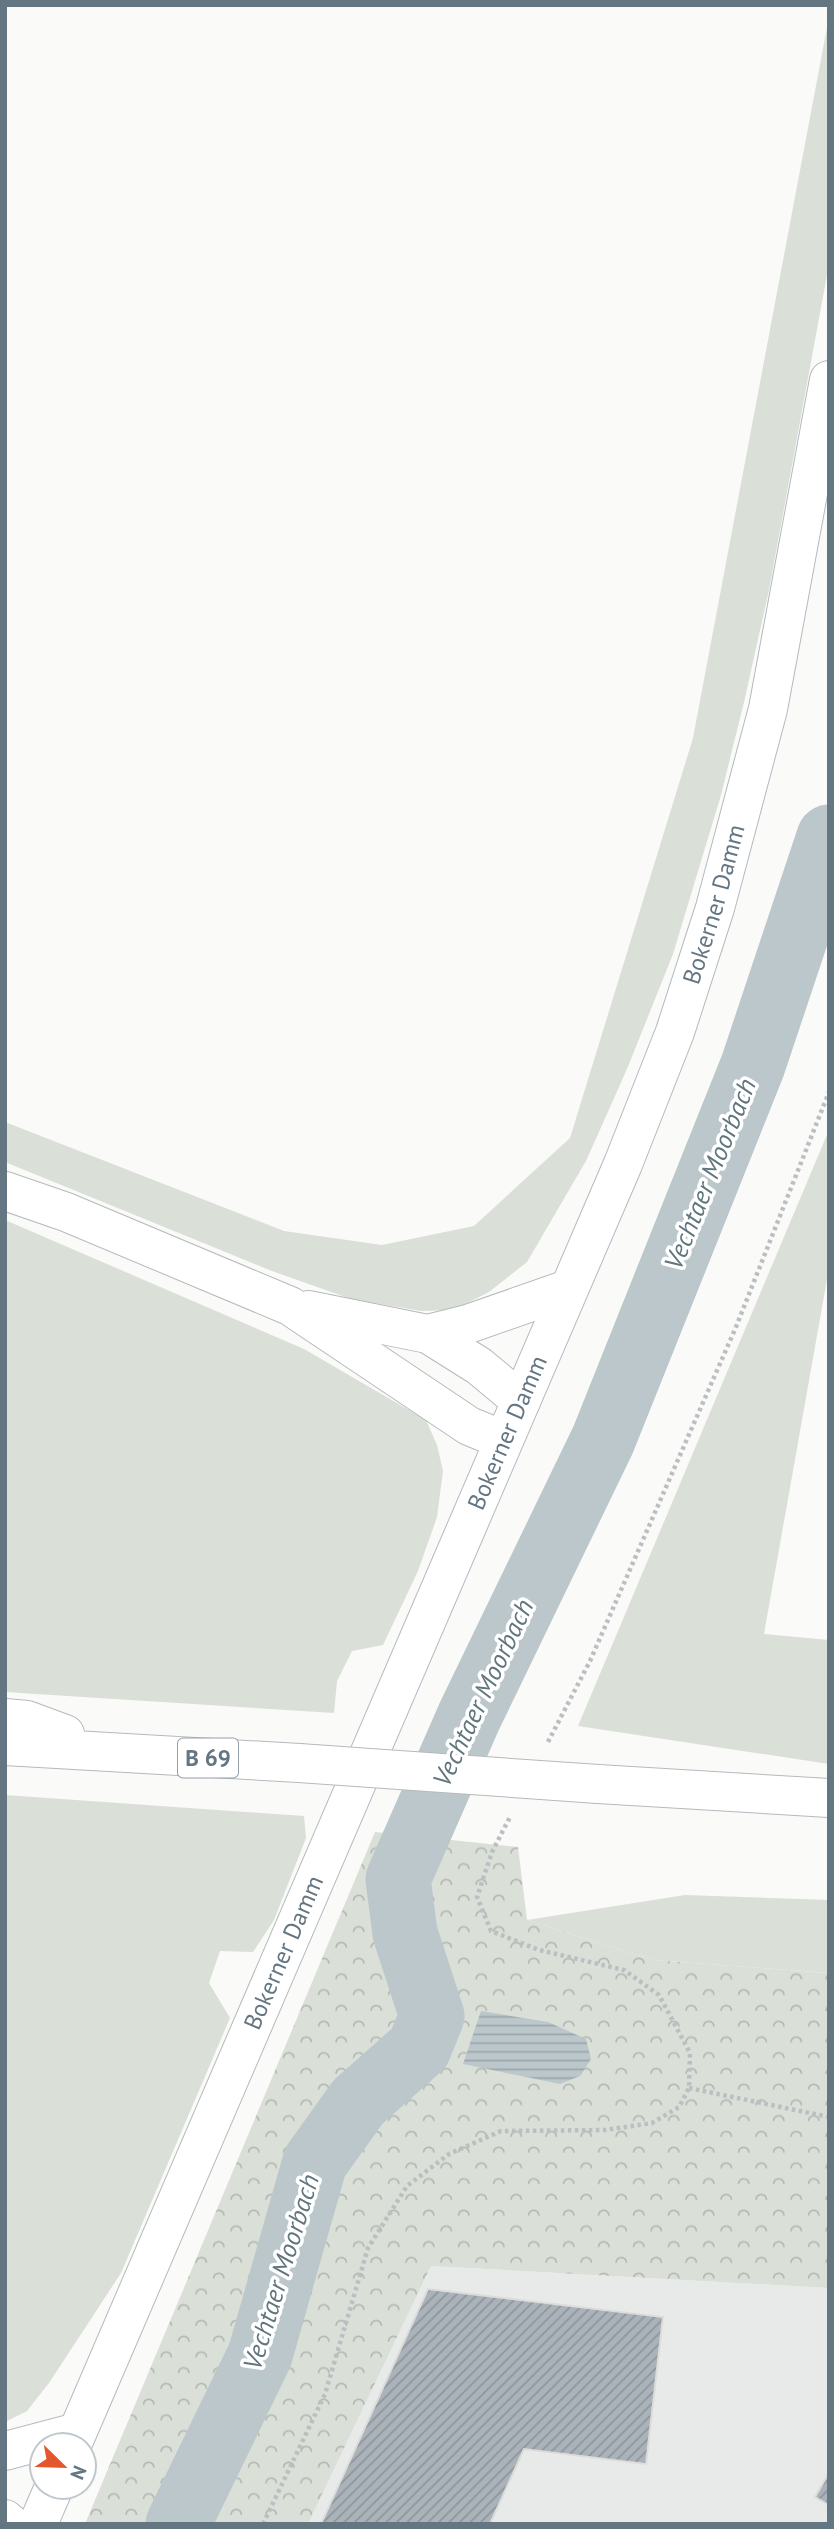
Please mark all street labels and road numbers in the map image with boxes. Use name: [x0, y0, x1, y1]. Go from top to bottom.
street label: Bokerner Damm: [675, 821, 752, 988]
street label: Bokerner Damm: [460, 1351, 554, 1514]
road number: B 69: [178, 1738, 238, 1778]
street label: Bokerner Damm: [236, 1870, 330, 2034]

